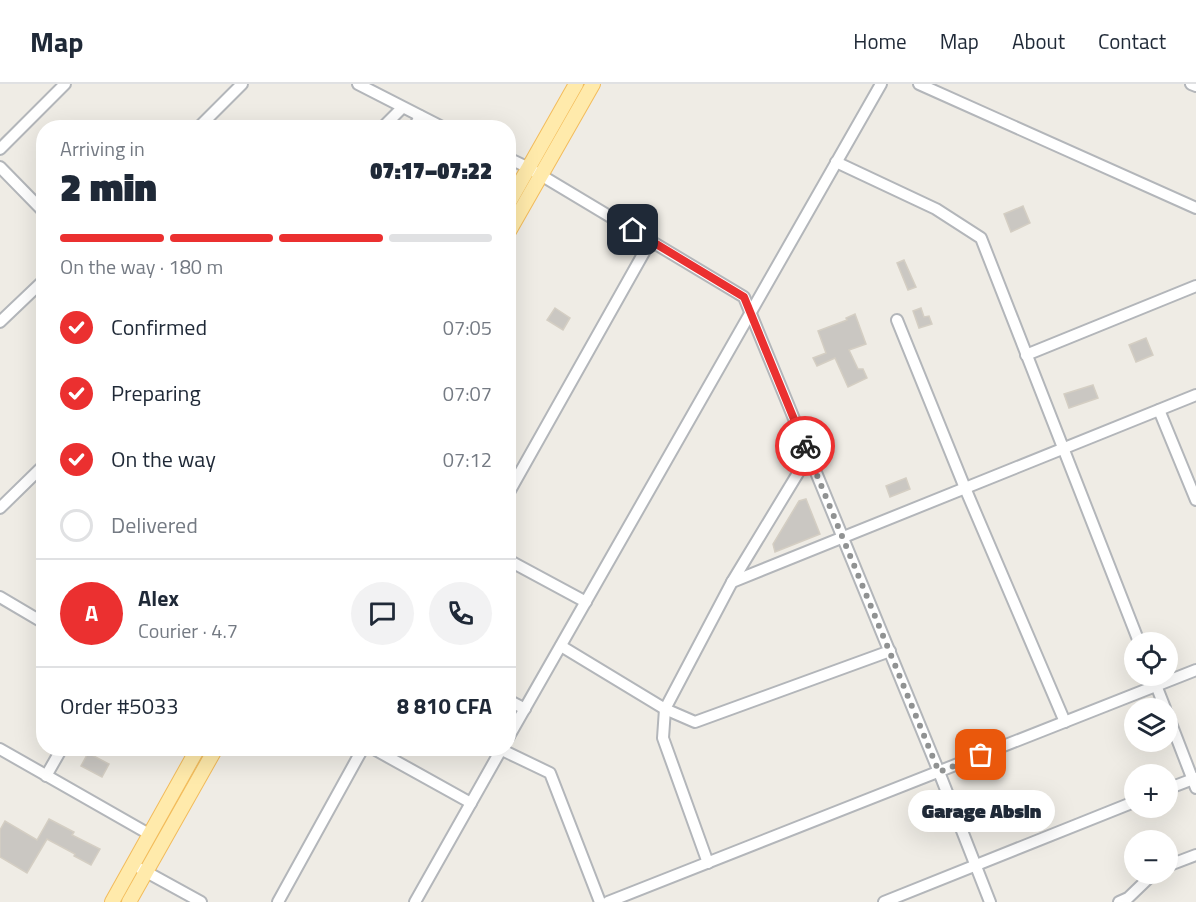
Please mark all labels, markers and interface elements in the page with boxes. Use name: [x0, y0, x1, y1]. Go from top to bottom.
text: Map: [30, 20, 84, 63]
text: Home: [853, 25, 907, 57]
text: Map: [940, 25, 979, 57]
text: About: [1012, 25, 1065, 57]
text: Contact: [1098, 25, 1166, 57]
text: Arriving in: [60, 133, 145, 164]
text: 07:17–07:22: [370, 154, 492, 188]
text: 2 min: [60, 157, 157, 216]
pin: [607, 204, 658, 255]
icon: home: [616, 213, 649, 246]
text: On the way · 180 m: [60, 251, 223, 282]
text: Confirmed: [111, 310, 207, 344]
icon: check: [60, 311, 93, 344]
text: 07:05: [443, 312, 492, 343]
text: Preparing: [111, 376, 201, 410]
icon: check: [60, 377, 93, 410]
text: 07:07: [443, 378, 492, 409]
courier: [775, 416, 835, 476]
icon: bike: [789, 430, 822, 463]
text: On the way: [111, 442, 216, 476]
icon: check: [60, 443, 93, 476]
text: 07:12: [443, 444, 492, 475]
text: Delivered: [111, 508, 198, 542]
text: Alex: [138, 581, 179, 615]
button: chat: [351, 582, 414, 645]
button: phone: [429, 582, 492, 645]
text: A: [85, 596, 98, 630]
text: Courier · 4.7: [138, 615, 238, 646]
map controls: [1124, 632, 1178, 884]
button: locate: [1124, 632, 1178, 686]
text: Order #5033: [60, 689, 179, 723]
text: 8 810 CFA: [397, 689, 492, 723]
button: layers: [1124, 698, 1178, 752]
pin: [955, 729, 1006, 780]
icon: bag: [964, 738, 997, 771]
button: +: [1124, 764, 1178, 818]
callout: Garage Absin: [908, 791, 1054, 833]
text: Garage Absin: [922, 795, 1041, 826]
button: −: [1124, 830, 1178, 884]

